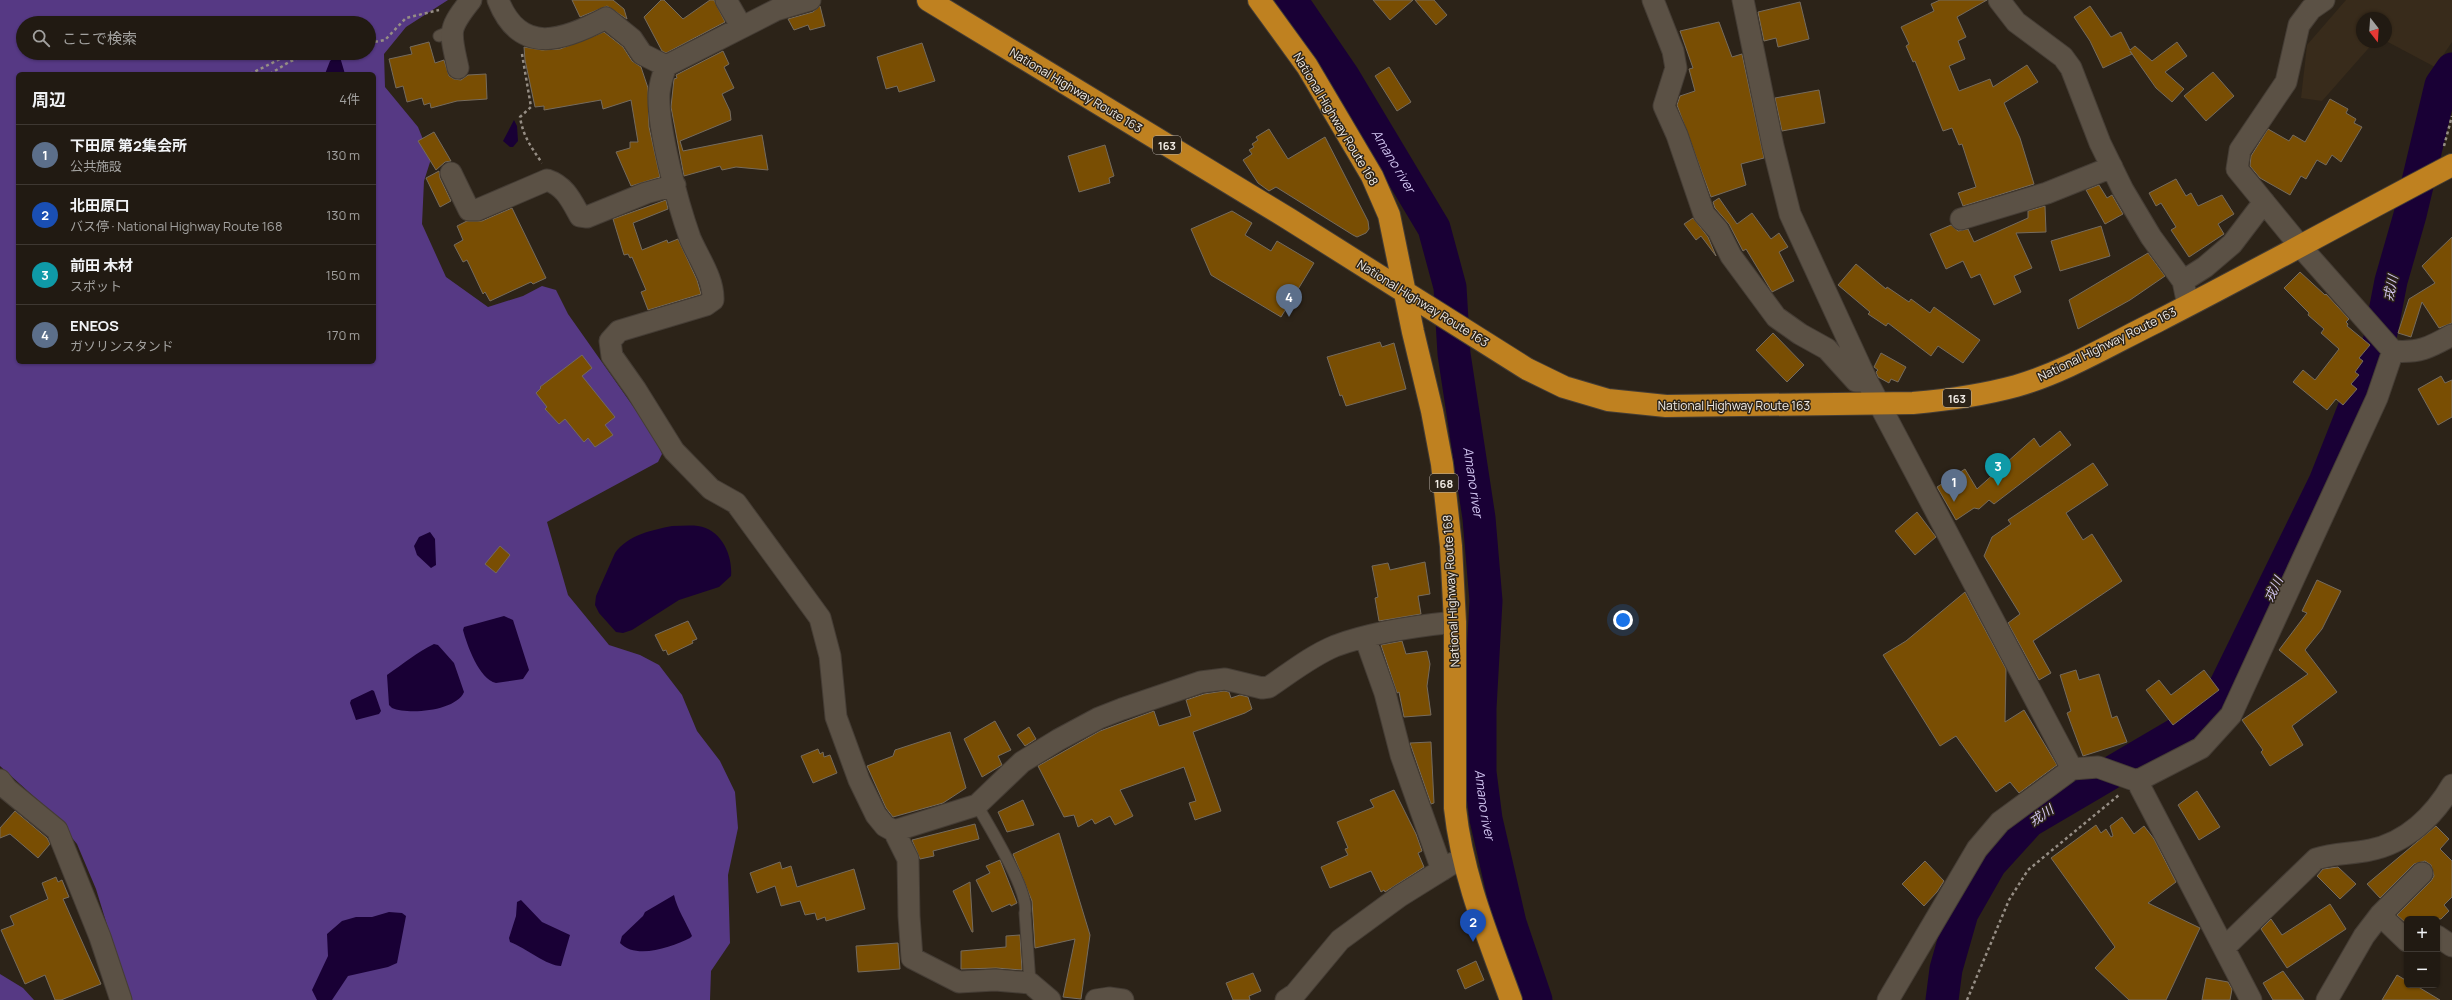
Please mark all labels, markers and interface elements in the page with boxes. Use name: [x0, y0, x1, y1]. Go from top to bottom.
north arrow: [2356, 12, 2392, 48]
search box: [16, 16, 376, 60]
icon: search: [30, 27, 52, 49]
text: ここで検索: [62, 28, 137, 49]
street label: National Highway Route 163: [1006, 44, 1146, 136]
street label: National Highway Route 168: [1289, 49, 1383, 189]
text: 周辺: [32, 88, 66, 111]
text: 4件: [339, 90, 360, 108]
water label: Amano river: [1368, 126, 1421, 198]
text: 下田原 第2集会所: [70, 135, 187, 156]
road number: 163: [1153, 136, 1181, 154]
text: 1: [42, 146, 48, 164]
text: 130 m: [326, 146, 360, 164]
text: 公共施設: [70, 157, 122, 175]
text: 北田原口: [70, 195, 130, 216]
text: 2: [41, 206, 49, 224]
text: 130 m: [326, 206, 360, 224]
text: バス停 · National Highway Route 168: [70, 217, 282, 235]
text: 前田 木材: [70, 255, 133, 276]
street label: National Highway Route 163: [1354, 255, 1492, 351]
text: 3: [41, 266, 49, 284]
text: 150 m: [326, 266, 360, 284]
water label: 戎川: [2378, 271, 2402, 303]
text: スポット: [70, 277, 122, 295]
pin: 4: [1276, 284, 1302, 317]
street label: National Highway Route 163: [2035, 303, 2179, 385]
text: ENEOS: [70, 315, 119, 336]
text: 4: [41, 326, 49, 344]
text: 170 m: [327, 326, 360, 344]
text: ガソリンスタンド: [70, 337, 174, 355]
road number: 163: [1943, 389, 1971, 407]
street label: National Highway Route 163: [1658, 397, 1810, 414]
water label: Amano river: [1459, 446, 1488, 521]
pin: 3: [1985, 453, 2011, 486]
pin: 1: [1941, 469, 1967, 502]
road number: 168: [1430, 474, 1458, 492]
street label: National Highway Route 168: [1439, 514, 1463, 668]
water label: 戎川: [2259, 572, 2288, 605]
your location: [1613, 610, 1633, 630]
water label: Amano river: [1471, 769, 1500, 844]
water label: 戎川: [2025, 799, 2058, 830]
pin: 2: [1460, 909, 1486, 942]
map controls: [2404, 916, 2440, 988]
button: +: [2404, 916, 2440, 952]
button: −: [2404, 952, 2440, 988]

